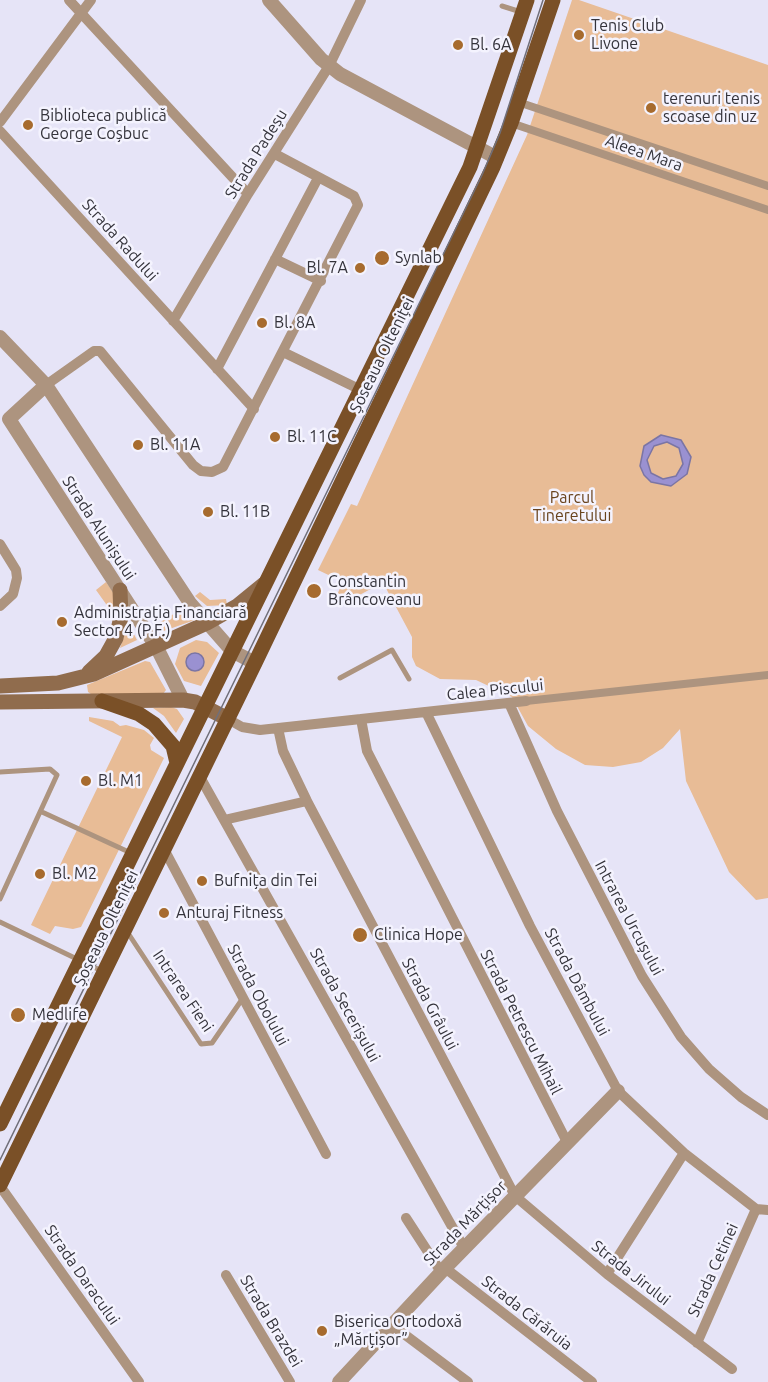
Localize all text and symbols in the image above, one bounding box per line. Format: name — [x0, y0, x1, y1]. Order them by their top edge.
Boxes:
place label: Tenis Club Livone — [591, 16, 664, 54]
marker: Tenis Club Livone — [572, 28, 586, 42]
place label: Bl. 6A — [470, 35, 511, 55]
marker: Bl. 6A — [451, 38, 465, 52]
place label: terenuri tenis scoase din uz — [663, 89, 760, 127]
marker: terenuri tenis scoase din uz — [644, 101, 658, 115]
place label: Biblioteca publică George Coșbuc — [40, 106, 167, 144]
street label: Strada Padeșu — [221, 106, 291, 202]
marker: Biblioteca publică George Coșbuc — [21, 118, 35, 132]
street label: Aleea Mara — [603, 131, 685, 175]
street label: Strada Radului — [78, 195, 162, 285]
place label: Synlab — [395, 248, 442, 268]
marker: Synlab — [373, 249, 391, 267]
place label: Bl. 7A — [307, 258, 348, 278]
marker: Bl. 7A — [353, 261, 367, 275]
street label: Șoseaua Olteniței — [346, 294, 418, 416]
place label: Bl. 8A — [274, 313, 315, 333]
marker: Bl. 8A — [255, 316, 269, 330]
place label: Bl. 11C — [287, 427, 337, 447]
marker: Bl. 11C — [268, 430, 282, 444]
place label: Bl. 11A — [150, 435, 200, 455]
marker: Bl. 11A — [131, 438, 145, 452]
street label: Strada Alunișului — [58, 472, 140, 584]
park label: Parcul Tineretului — [533, 488, 611, 526]
place label: Bl. 11B — [220, 502, 270, 522]
marker: Bl. 11B — [201, 505, 215, 519]
place label: Constantin Brâncoveanu — [328, 572, 421, 610]
marker: Constantin Brâncoveanu — [305, 582, 323, 600]
place label: Administrația Financiară Sector 4 (P.F.) — [74, 603, 247, 641]
marker: Administrația Financiară Sector 4 (P.F.) — [55, 615, 69, 629]
street label: Calea Piscului — [446, 675, 544, 705]
place label: Bl. M1 — [98, 771, 143, 791]
marker: Bl. M1 — [79, 774, 93, 788]
street label: Intrarea Urcușului — [591, 857, 667, 979]
place label: Bl. M2 — [52, 864, 97, 884]
marker: Bl. M2 — [33, 867, 47, 881]
street label: Șoseaua Olteniței — [70, 867, 142, 989]
place label: Bufnița din Tei — [214, 871, 317, 891]
marker: Bufnița din Tei — [195, 874, 209, 888]
place label: Anturaj Fitness — [176, 903, 283, 923]
marker: Anturaj Fitness — [157, 906, 171, 920]
place label: Clinica Hope — [374, 925, 463, 945]
street label: Strada Dâmbului — [541, 925, 613, 1039]
marker: Clinica Hope — [351, 926, 369, 944]
street label: Strada Obolului — [223, 941, 293, 1049]
street label: Strada Secerișului — [306, 945, 384, 1065]
street label: Intrarea Fieni — [149, 946, 217, 1036]
street label: Strada Petrescu Mihail — [476, 946, 566, 1098]
street label: Strada Grâului — [398, 955, 462, 1053]
place label: Medlife — [32, 1005, 87, 1025]
marker: Medlife — [9, 1006, 27, 1024]
street label: Strada Mărțișor — [420, 1176, 510, 1270]
street label: Strada Cetinei — [684, 1220, 742, 1320]
street label: Strada Daracului — [40, 1221, 124, 1329]
street label: Strada Jirului — [588, 1236, 674, 1310]
street label: Strada Brazdei — [236, 1272, 306, 1370]
street label: Strada Cărăruia — [478, 1272, 576, 1354]
place label: Biserica Ortodoxă „Mărțișor” — [334, 1312, 462, 1350]
marker: Biserica Ortodoxă „Mărțișor” — [315, 1324, 329, 1338]

